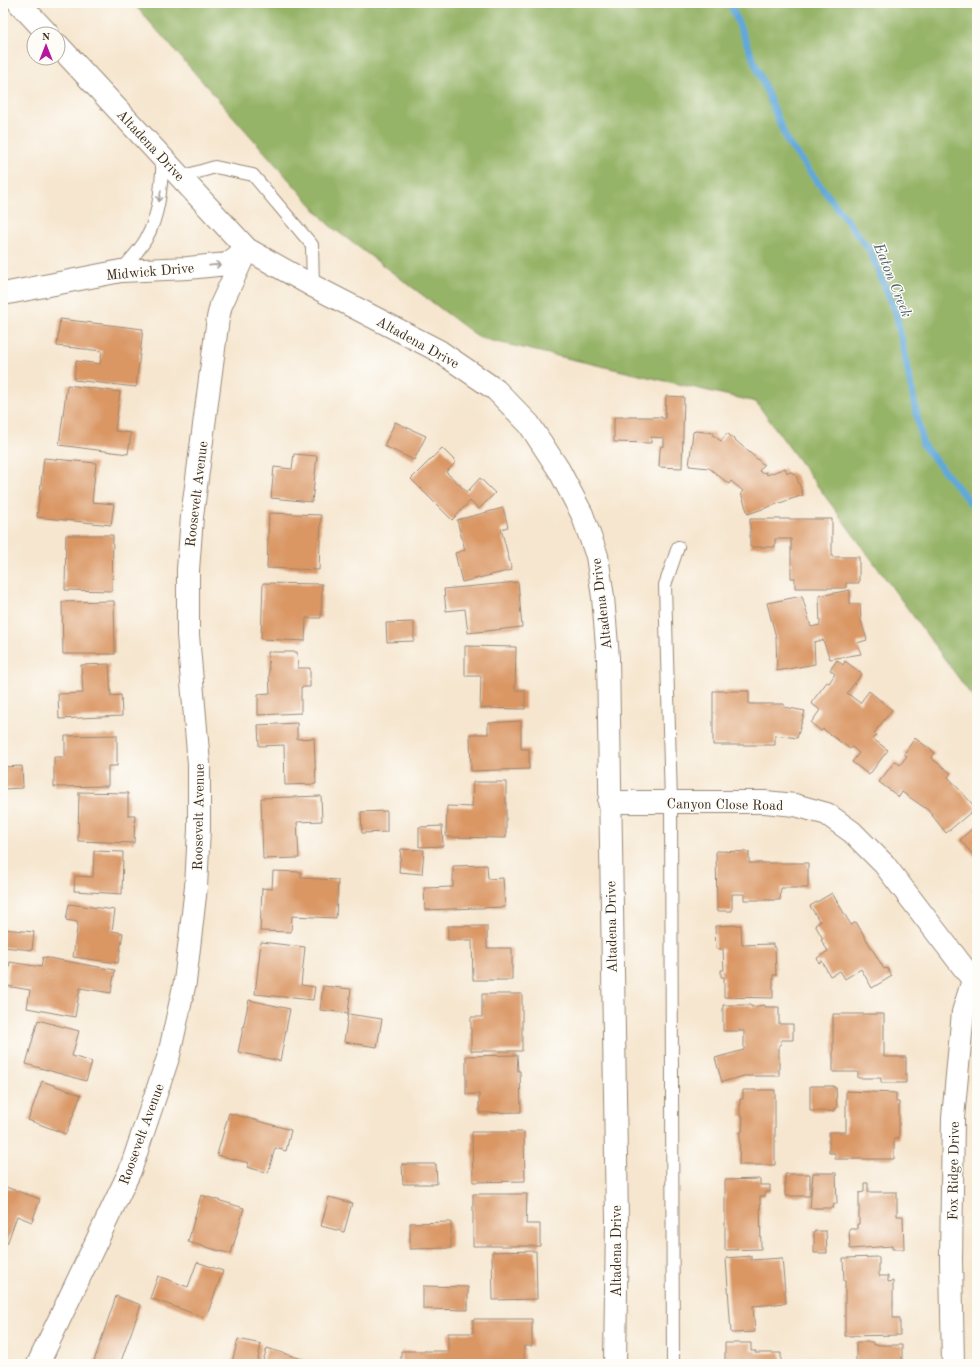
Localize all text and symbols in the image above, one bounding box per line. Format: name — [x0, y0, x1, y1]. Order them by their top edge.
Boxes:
north arrow — [26, 26, 66, 66]
text: N — [42, 32, 51, 43]
street label: Altadena Drive — [114, 107, 187, 184]
one-way arrow — [155, 189, 163, 202]
water label: Eaton Creek — [869, 240, 913, 320]
street label: Midwick Drive — [105, 261, 195, 283]
one-way arrow — [208, 261, 221, 269]
street label: Altadena Drive — [374, 314, 461, 371]
street label: Roosevelt Avenue — [184, 440, 210, 548]
street label: Altadena Drive — [589, 557, 615, 650]
street label: Roosevelt Avenue — [191, 764, 207, 870]
street label: Canyon Close Road — [666, 797, 783, 813]
street label: Altadena Drive — [604, 881, 620, 973]
street label: Roosevelt Avenue — [117, 1082, 167, 1187]
street label: Fox Ridge Drive — [946, 1121, 962, 1221]
street label: Altadena Drive — [610, 1205, 624, 1297]

